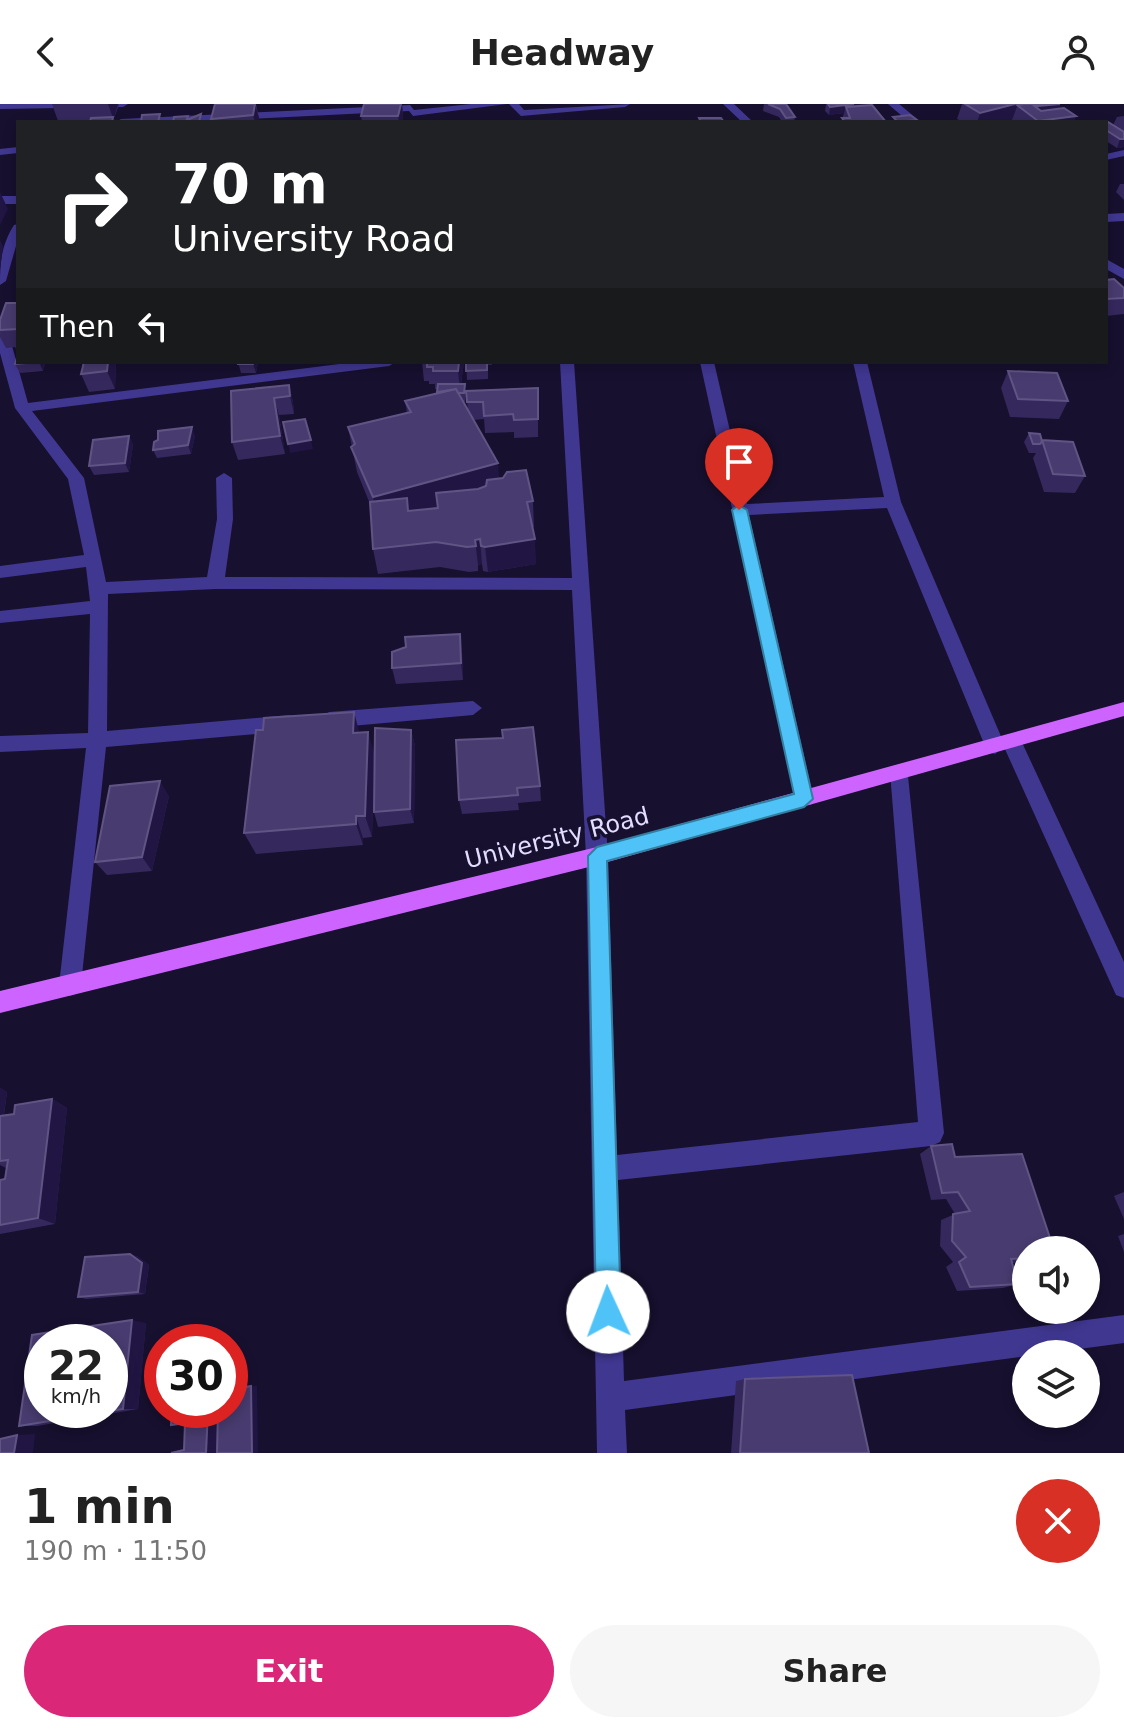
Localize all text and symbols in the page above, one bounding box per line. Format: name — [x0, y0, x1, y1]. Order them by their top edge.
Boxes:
icon: back — [24, 30, 68, 74]
icon: person — [1056, 30, 1100, 74]
text: Headway — [470, 32, 654, 73]
text: 70 m — [172, 151, 328, 216]
icon: right — [40, 152, 144, 256]
text: University Road — [172, 218, 455, 259]
icon: left — [131, 304, 175, 348]
text: Then — [40, 309, 115, 344]
pin — [705, 428, 773, 510]
icon: arrive — [717, 440, 761, 484]
street label: University Road — [462, 802, 652, 874]
map controls — [1012, 1236, 1100, 1428]
button: sound — [1012, 1236, 1100, 1324]
position arrow — [566, 1270, 650, 1354]
speed limit sign: 30 — [144, 1324, 248, 1428]
button: layers — [1012, 1340, 1100, 1428]
text: 22 — [48, 1343, 104, 1389]
text: km/h — [51, 1384, 101, 1408]
text: 1 min — [24, 1478, 175, 1534]
button: close — [1016, 1479, 1100, 1563]
text: 190 m · 11:50 — [24, 1536, 207, 1566]
button: Exit — [24, 1625, 554, 1717]
button: Share — [570, 1625, 1100, 1717]

